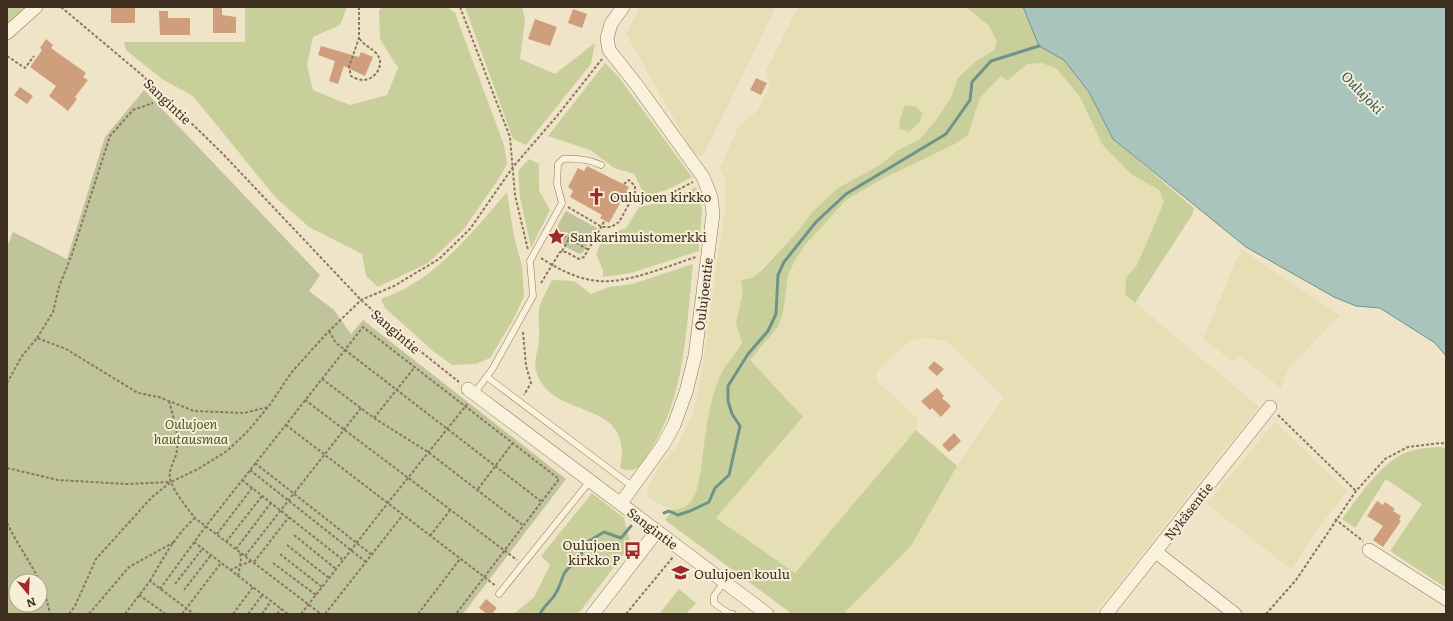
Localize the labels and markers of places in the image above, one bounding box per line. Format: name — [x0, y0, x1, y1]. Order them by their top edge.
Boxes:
church icon: Oulujoen kirkko — [587, 186, 607, 206]
place label: Oulujoen kirkko — [610, 187, 712, 206]
place icon: Sankarimuistomerkki — [547, 226, 567, 246]
place label: Sankarimuistomerkki — [570, 227, 708, 246]
place label: Oulujoen kirkko P — [563, 535, 620, 569]
bus stop icon: Oulujoen kirkko P — [623, 541, 643, 561]
school or university icon: Oulujoen koulu — [671, 563, 691, 583]
place label: Oulujoen koulu — [694, 564, 790, 583]

